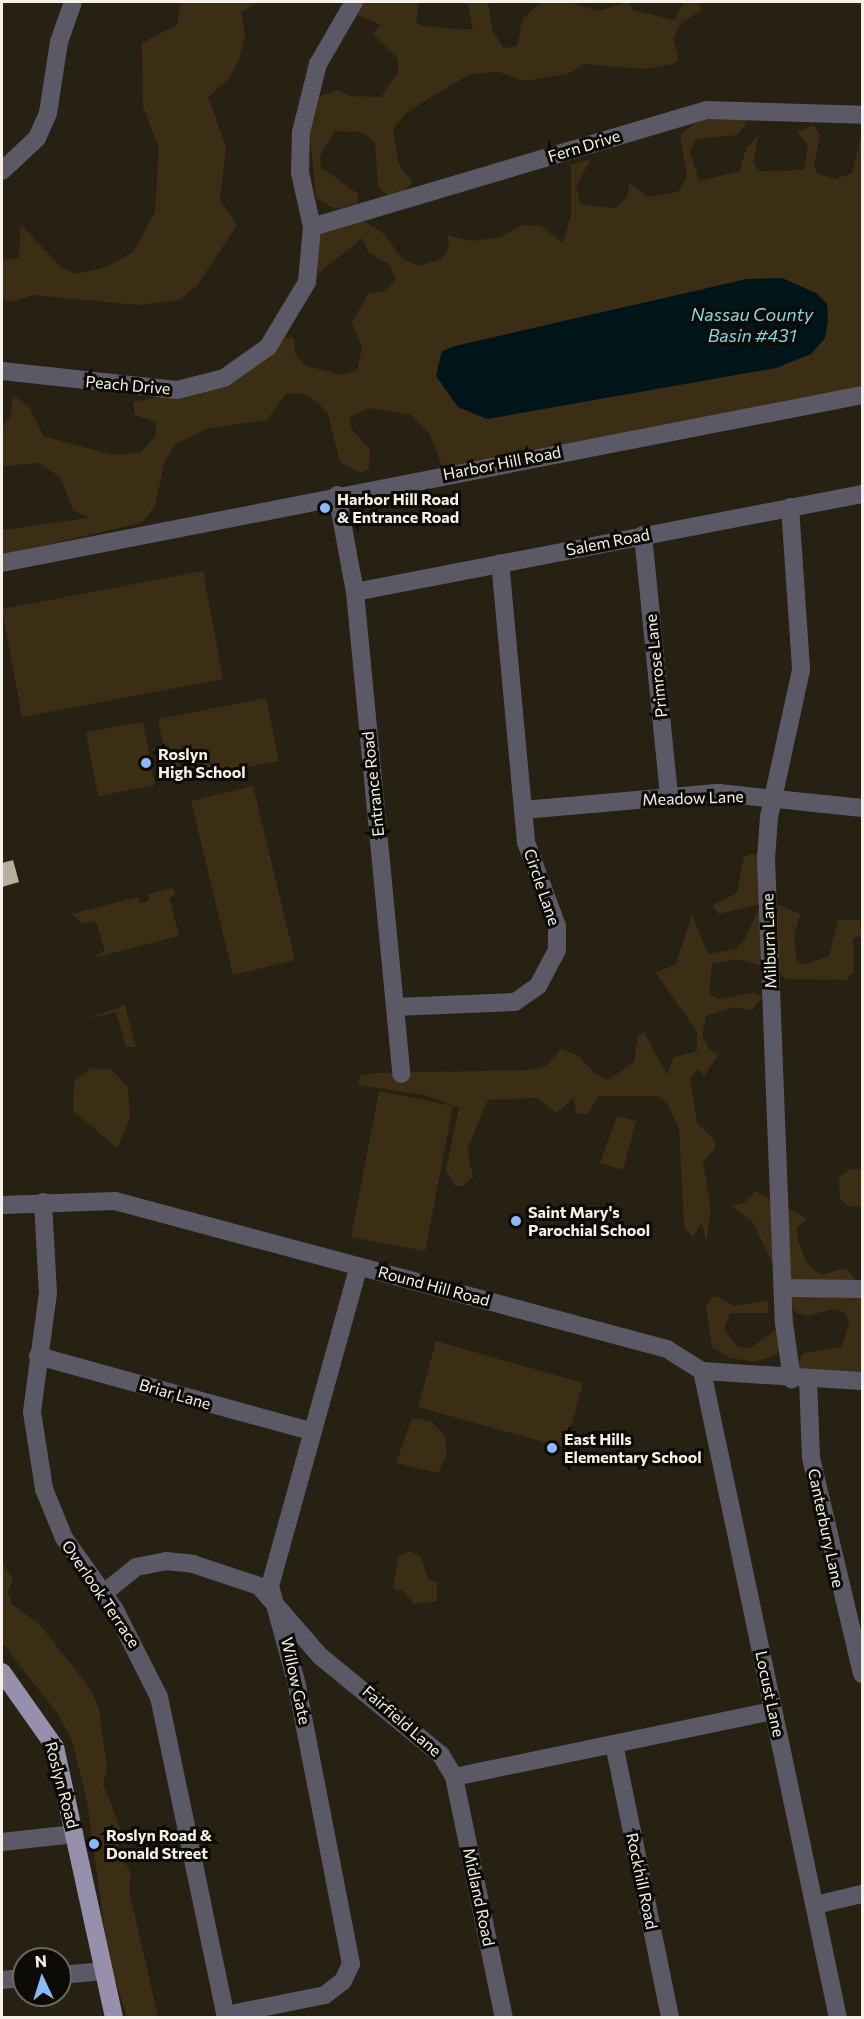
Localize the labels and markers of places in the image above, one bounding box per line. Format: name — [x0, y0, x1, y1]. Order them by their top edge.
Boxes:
place label: Harbor Hill Road & Entrance Road — [337, 489, 459, 527]
marker: Harbor Hill Road & Entrance Road — [318, 501, 332, 515]
place label: Roslyn High School — [158, 744, 246, 782]
marker: Roslyn High School — [139, 756, 153, 770]
place label: Saint Mary's Parochial School — [528, 1202, 650, 1240]
marker: Saint Mary's Parochial School — [509, 1214, 523, 1228]
place label: East Hills Elementary School — [564, 1429, 702, 1467]
marker: East Hills Elementary School — [545, 1441, 559, 1455]
place label: Roslyn Road & Donald Street — [106, 1825, 212, 1863]
marker: Roslyn Road & Donald Street — [87, 1837, 101, 1851]

